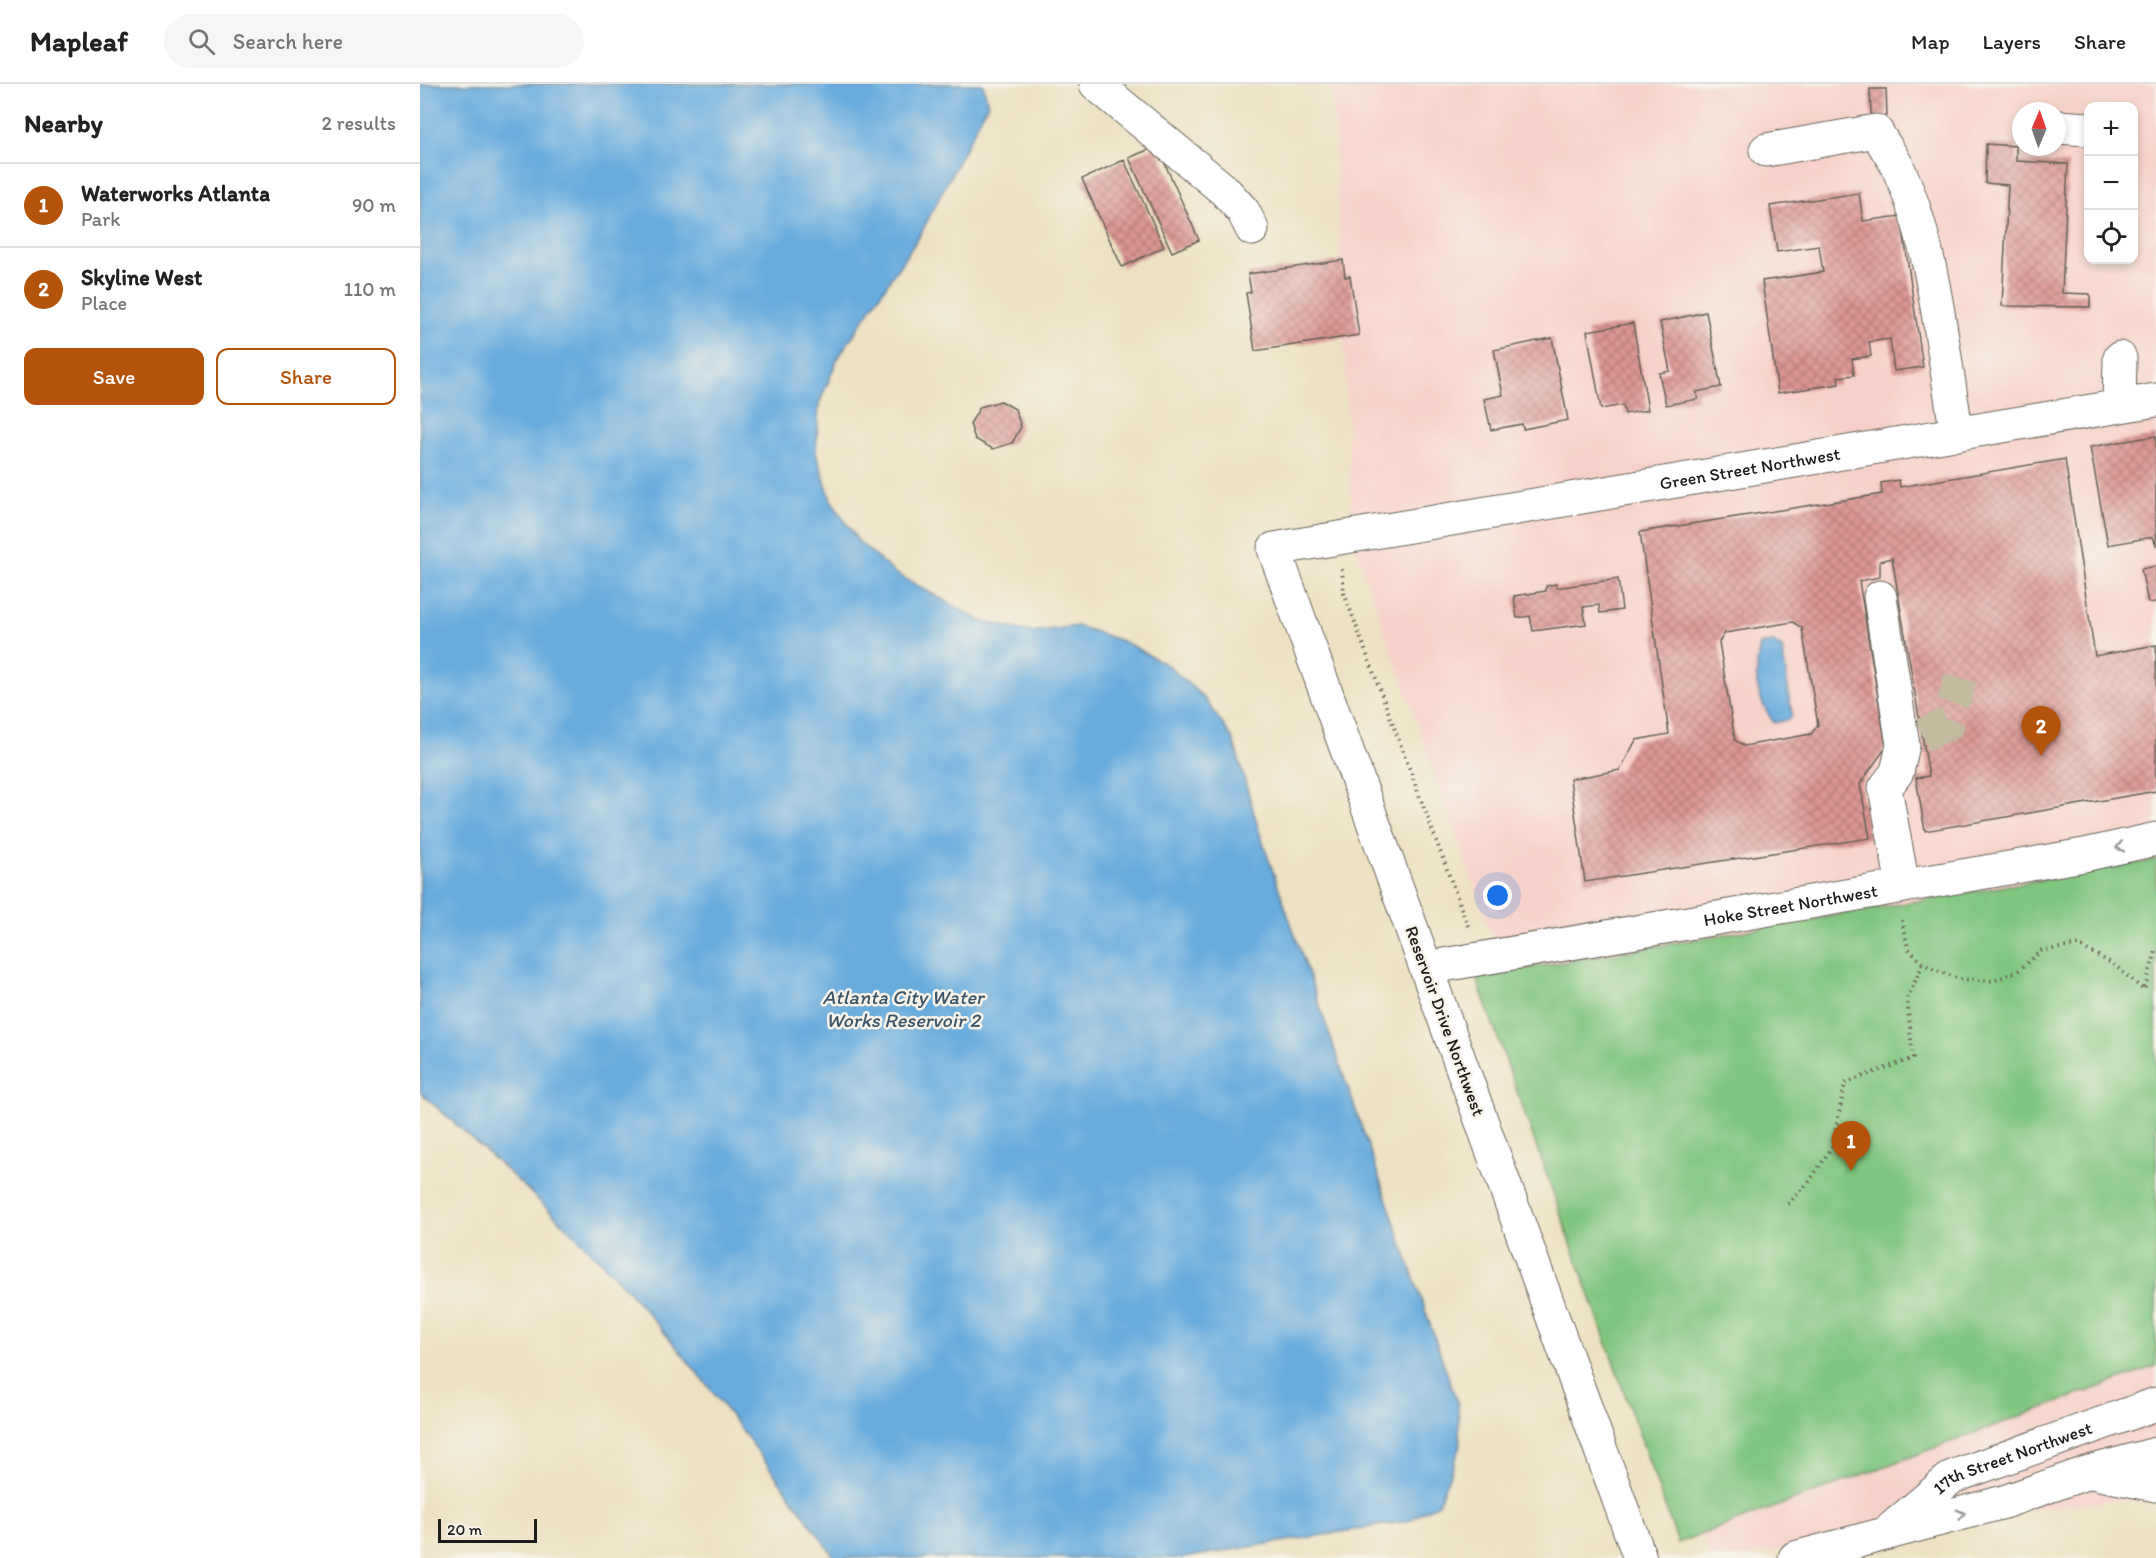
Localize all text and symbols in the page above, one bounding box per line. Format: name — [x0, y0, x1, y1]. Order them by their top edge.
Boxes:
search box — [164, 14, 584, 68]
text: Mapleaf — [30, 24, 128, 58]
icon: search — [185, 25, 218, 58]
text: Search here — [233, 28, 343, 55]
text: Map — [1911, 29, 1950, 54]
text: Layers — [1983, 29, 2041, 54]
text: Share — [2074, 29, 2126, 54]
north arrow — [2012, 102, 2066, 156]
map controls — [2084, 102, 2138, 264]
button: + — [2084, 102, 2138, 156]
text: Nearby — [24, 107, 103, 139]
text: 2 results — [322, 111, 396, 135]
button: − — [2084, 156, 2138, 210]
text: Waterworks Atlanta — [81, 180, 270, 207]
text: 1 — [39, 193, 48, 217]
text: 90 m — [352, 193, 396, 217]
text: Park — [81, 207, 120, 231]
button: locate — [2084, 210, 2138, 264]
text: Skyline West — [81, 264, 202, 291]
text: 2 — [38, 277, 49, 301]
text: 110 m — [344, 277, 396, 301]
text: Place — [81, 291, 127, 315]
button: Save — [24, 348, 204, 405]
button: Share — [216, 348, 396, 405]
street label: Green Street Northwest — [1658, 442, 1842, 495]
pin: 2 — [2022, 706, 2060, 756]
one-way arrow — [2115, 840, 2125, 853]
street label: Hoke Street Northwest — [1702, 880, 1880, 931]
your location — [1483, 881, 1512, 910]
street label: Reservoir Drive Northwest — [1400, 923, 1490, 1119]
water label: Atlanta City Water Works Reservoir 2 — [823, 985, 986, 1032]
pin: 1 — [1832, 1122, 1870, 1171]
street label: 17th Street Northwest — [1929, 1417, 2095, 1499]
one-way arrow — [1955, 1509, 1965, 1521]
scale bar — [438, 1516, 537, 1544]
text: 20 m — [447, 1520, 482, 1539]

